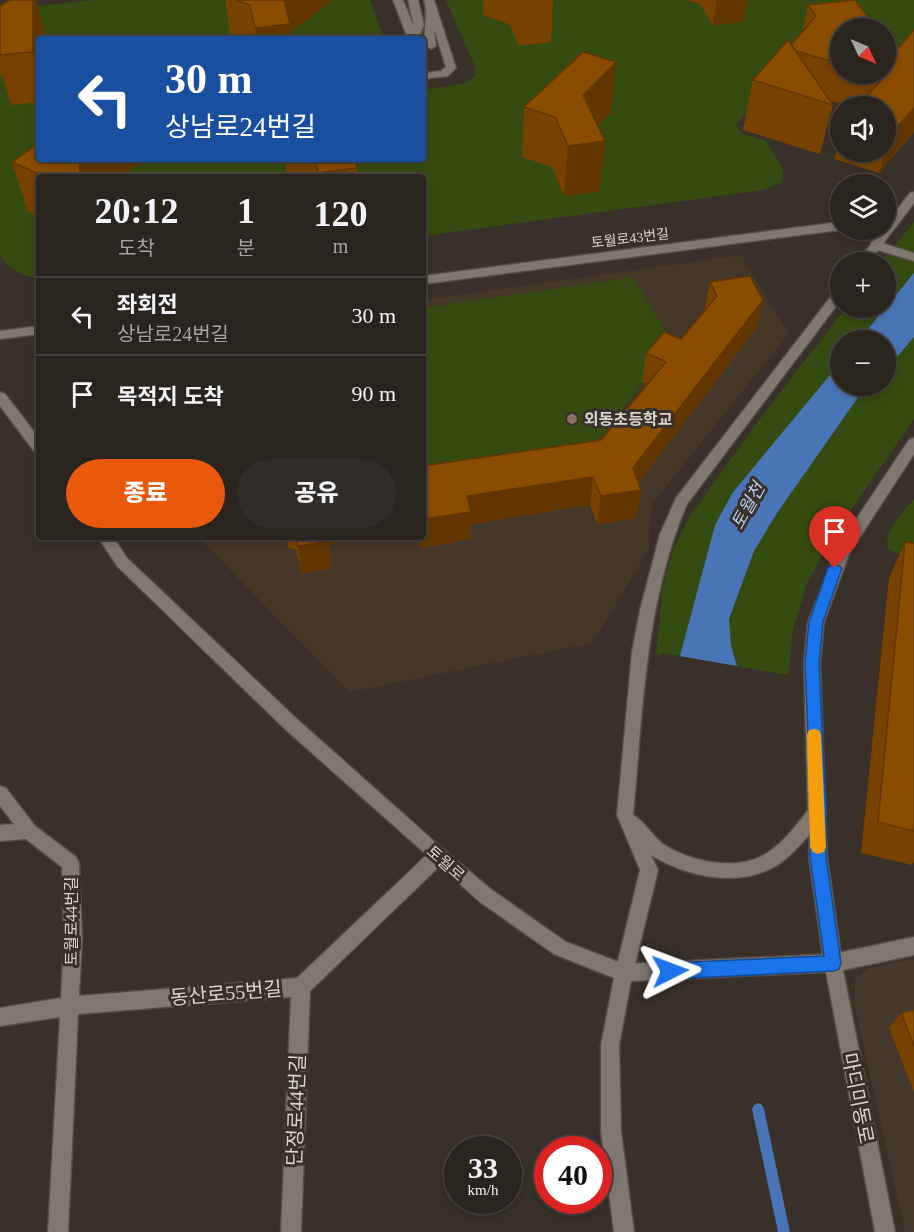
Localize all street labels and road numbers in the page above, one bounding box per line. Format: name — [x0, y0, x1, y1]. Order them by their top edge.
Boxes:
street label: 토월로43번길 — [590, 226, 670, 251]
street label: 토월로 — [423, 842, 468, 884]
street label: 토월로44번길 — [63, 876, 80, 966]
street label: 동산로55번길 — [169, 977, 283, 1009]
street label: 마디미동로 — [838, 1051, 878, 1145]
street label: 단정로44번길 — [283, 1054, 309, 1166]

